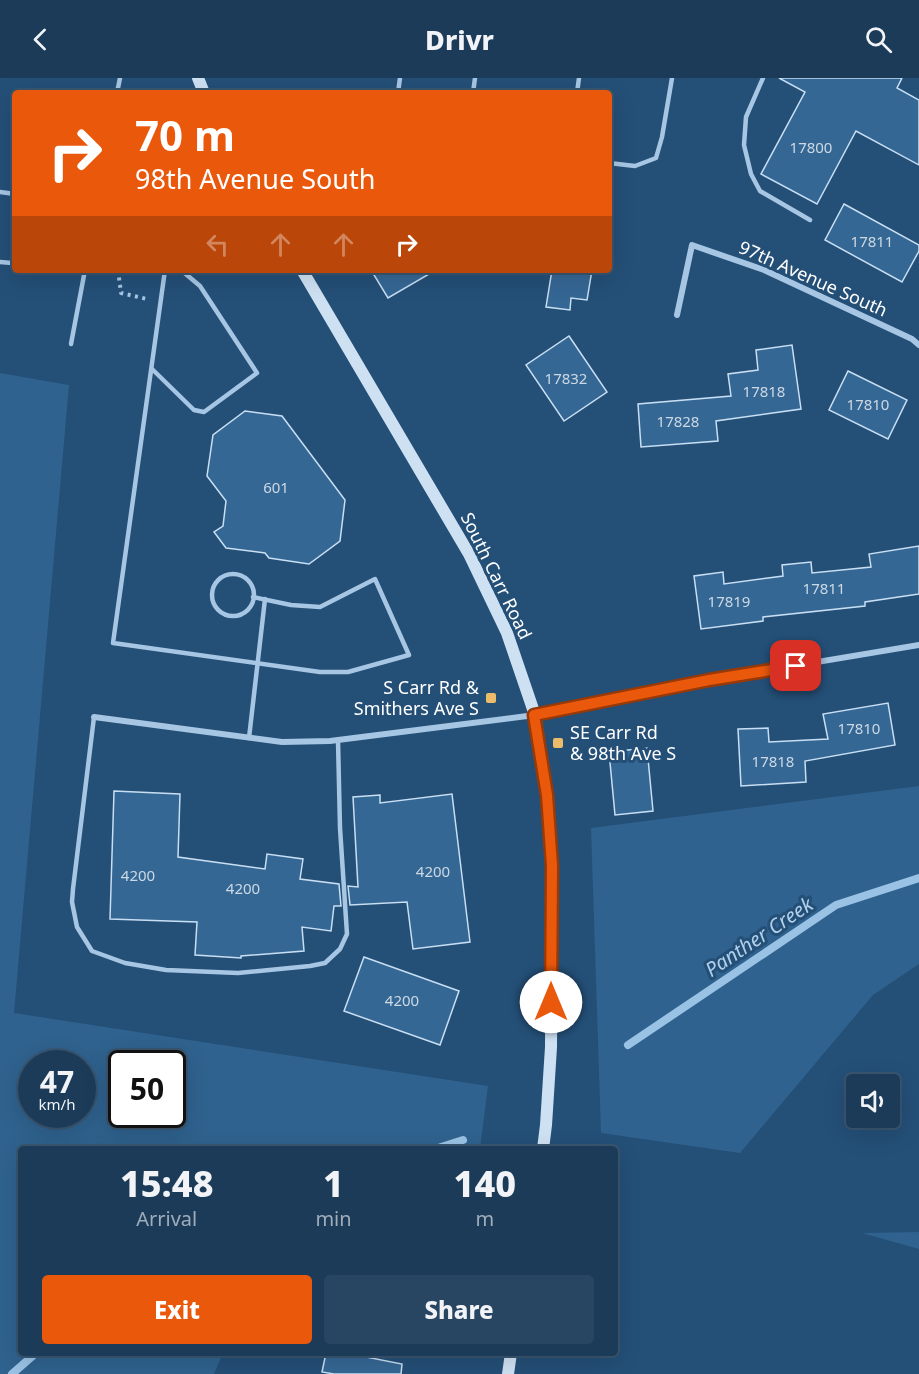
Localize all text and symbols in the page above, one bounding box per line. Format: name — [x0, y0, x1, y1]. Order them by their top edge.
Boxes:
text: Drivr — [425, 21, 494, 58]
icon: back — [24, 23, 57, 56]
icon: search — [862, 23, 895, 56]
text: 70 m — [135, 106, 235, 163]
icon: right — [36, 114, 114, 192]
house number: 17800 — [790, 137, 832, 157]
text: 98th Avenue South — [135, 160, 375, 197]
icon: left — [201, 228, 234, 261]
icon: ahead — [264, 228, 297, 261]
icon: ahead — [327, 228, 360, 261]
icon: right — [390, 228, 423, 261]
house number: 17811 — [851, 231, 893, 251]
street label: 97th Avenue South — [735, 235, 892, 322]
house number: 17832 — [545, 368, 587, 388]
house number: 17818 — [743, 381, 785, 401]
house number: 17810 — [847, 394, 889, 414]
house number: 17828 — [657, 411, 699, 431]
house number: 601 — [263, 477, 289, 497]
street label: South Carr Road — [456, 508, 538, 643]
house number: 17811 — [803, 578, 845, 598]
house number: 17819 — [708, 591, 750, 611]
pin — [770, 640, 821, 691]
icon: arrive — [779, 649, 812, 682]
place label: S Carr Rd & Smithers Ave S — [354, 675, 480, 720]
marker: S Carr Rd & Smithers Ave S — [484, 691, 498, 705]
house number: 17810 — [838, 718, 880, 738]
place label: SE Carr Rd & 98th Ave S — [570, 720, 676, 765]
marker: SE Carr Rd & 98th Ave S — [551, 736, 565, 750]
house number: 17818 — [752, 751, 794, 771]
house number: 4200 — [416, 861, 450, 881]
house number: 4200 — [121, 865, 155, 885]
house number: 4200 — [226, 878, 260, 898]
water label: Panther Creek — [699, 890, 819, 983]
position arrow — [519, 970, 583, 1034]
house number: 4200 — [385, 990, 419, 1010]
speed limit sign: 50 — [108, 1050, 186, 1128]
text: 47 — [40, 1061, 74, 1102]
map controls — [846, 1074, 900, 1128]
button: sound — [846, 1074, 900, 1128]
text: km/h — [39, 1094, 75, 1114]
text: 15:48 — [120, 1159, 213, 1208]
text: 1 — [323, 1159, 344, 1208]
text: 140 — [454, 1159, 516, 1208]
text: Arrival — [136, 1205, 197, 1232]
text: min — [315, 1205, 352, 1232]
text: m — [475, 1205, 494, 1232]
button: Exit — [42, 1275, 312, 1344]
button: Share — [324, 1275, 594, 1344]

